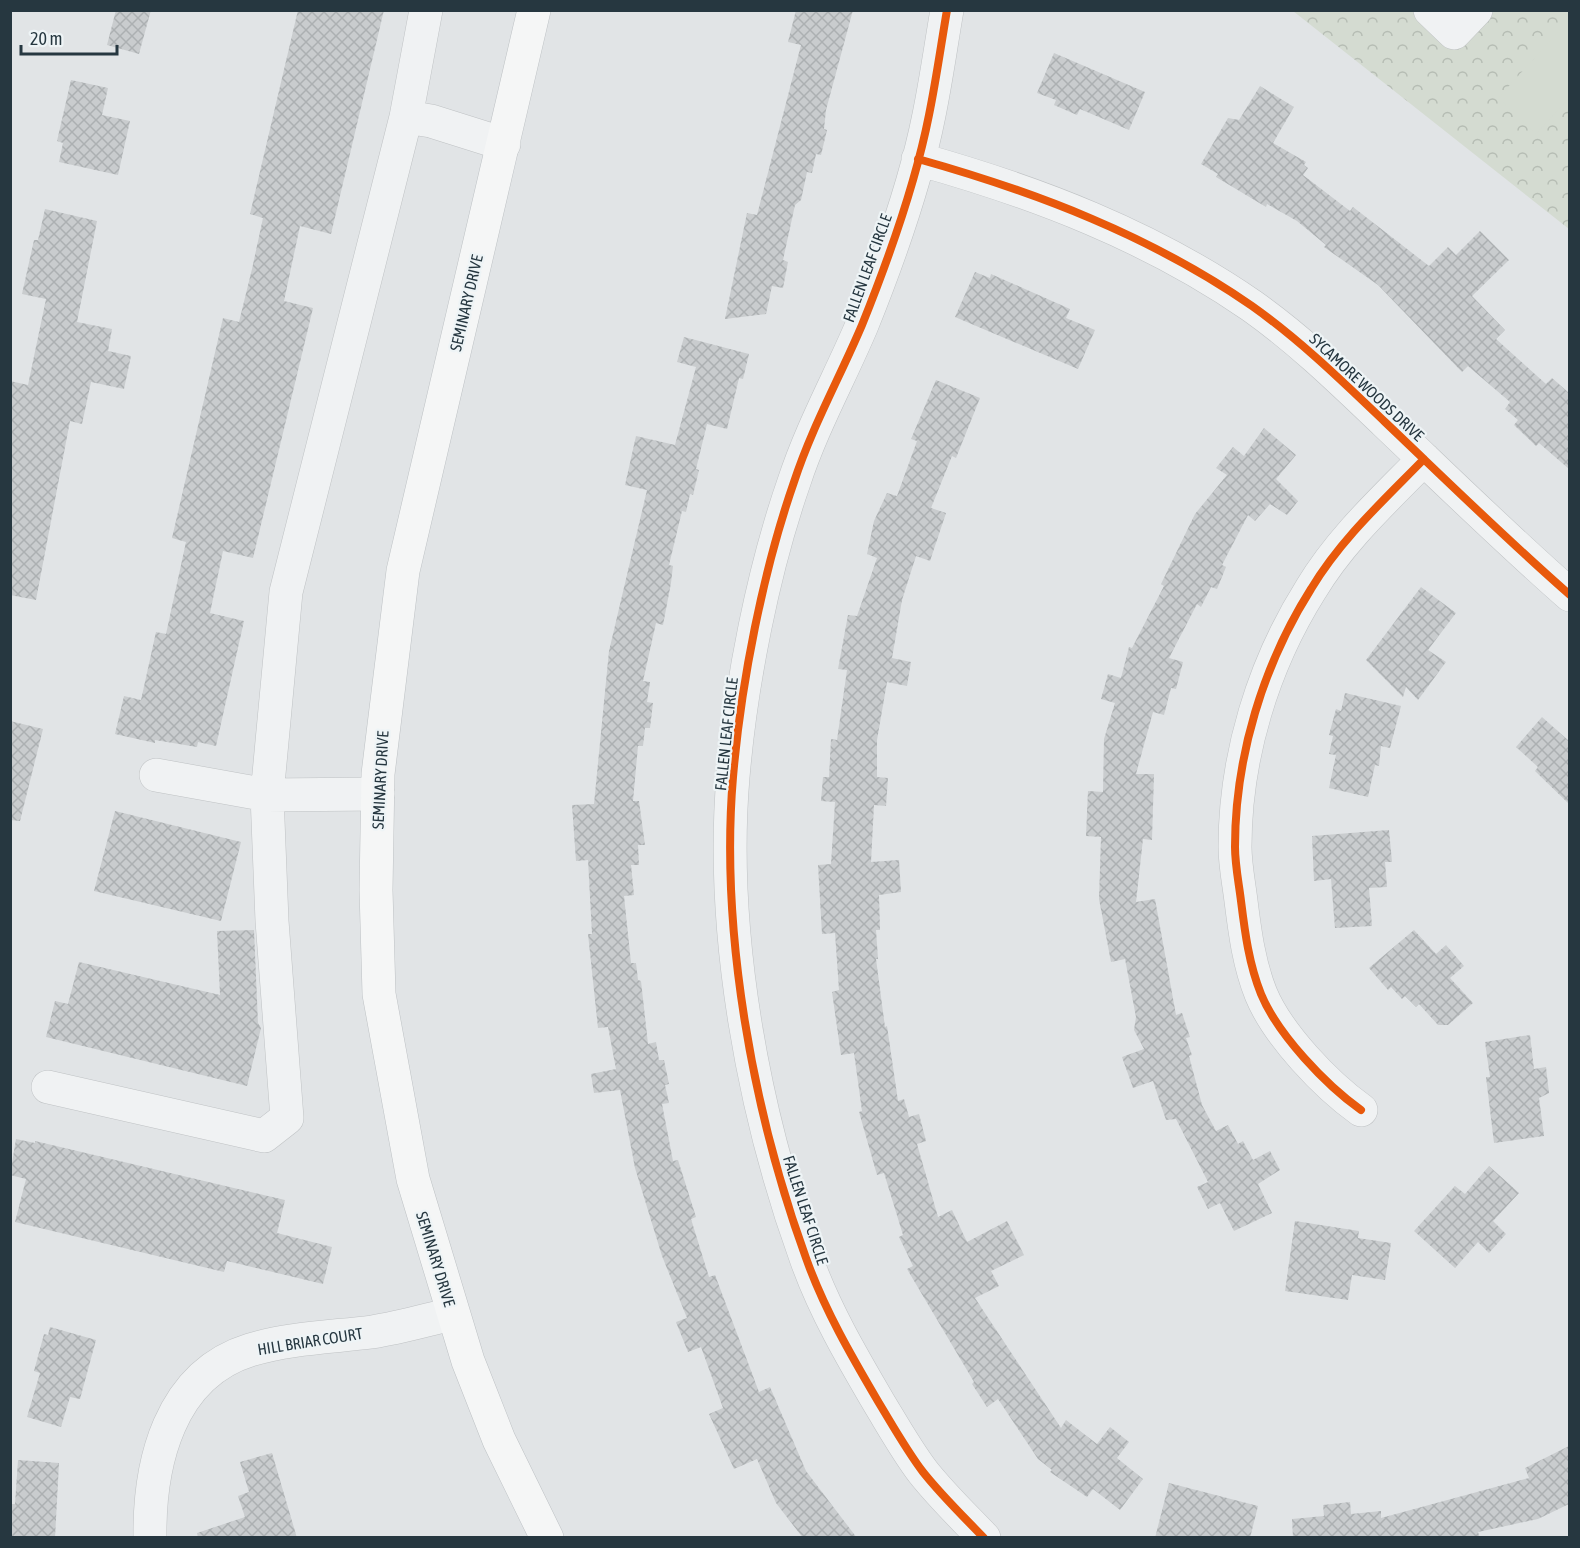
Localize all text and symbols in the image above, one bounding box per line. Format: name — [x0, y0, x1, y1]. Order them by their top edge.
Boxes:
scale bar — [21, 18, 117, 56]
text: 20 m — [30, 28, 62, 49]
street label: FALLEN LEAF CIRCLE — [839, 211, 895, 324]
street label: SEMINARY DRIVE — [446, 253, 486, 353]
street label: SYCAMORE WOODS DRIVE — [1306, 330, 1428, 445]
street label: FALLEN LEAF CIRCLE — [711, 676, 741, 791]
street label: SEMINARY DRIVE — [368, 730, 392, 830]
street label: FALLEN LEAF CIRCLE — [780, 1153, 832, 1267]
street label: SEMINARY DRIVE — [413, 1209, 459, 1309]
street label: HILL BRIAR COURT — [256, 1324, 364, 1358]

